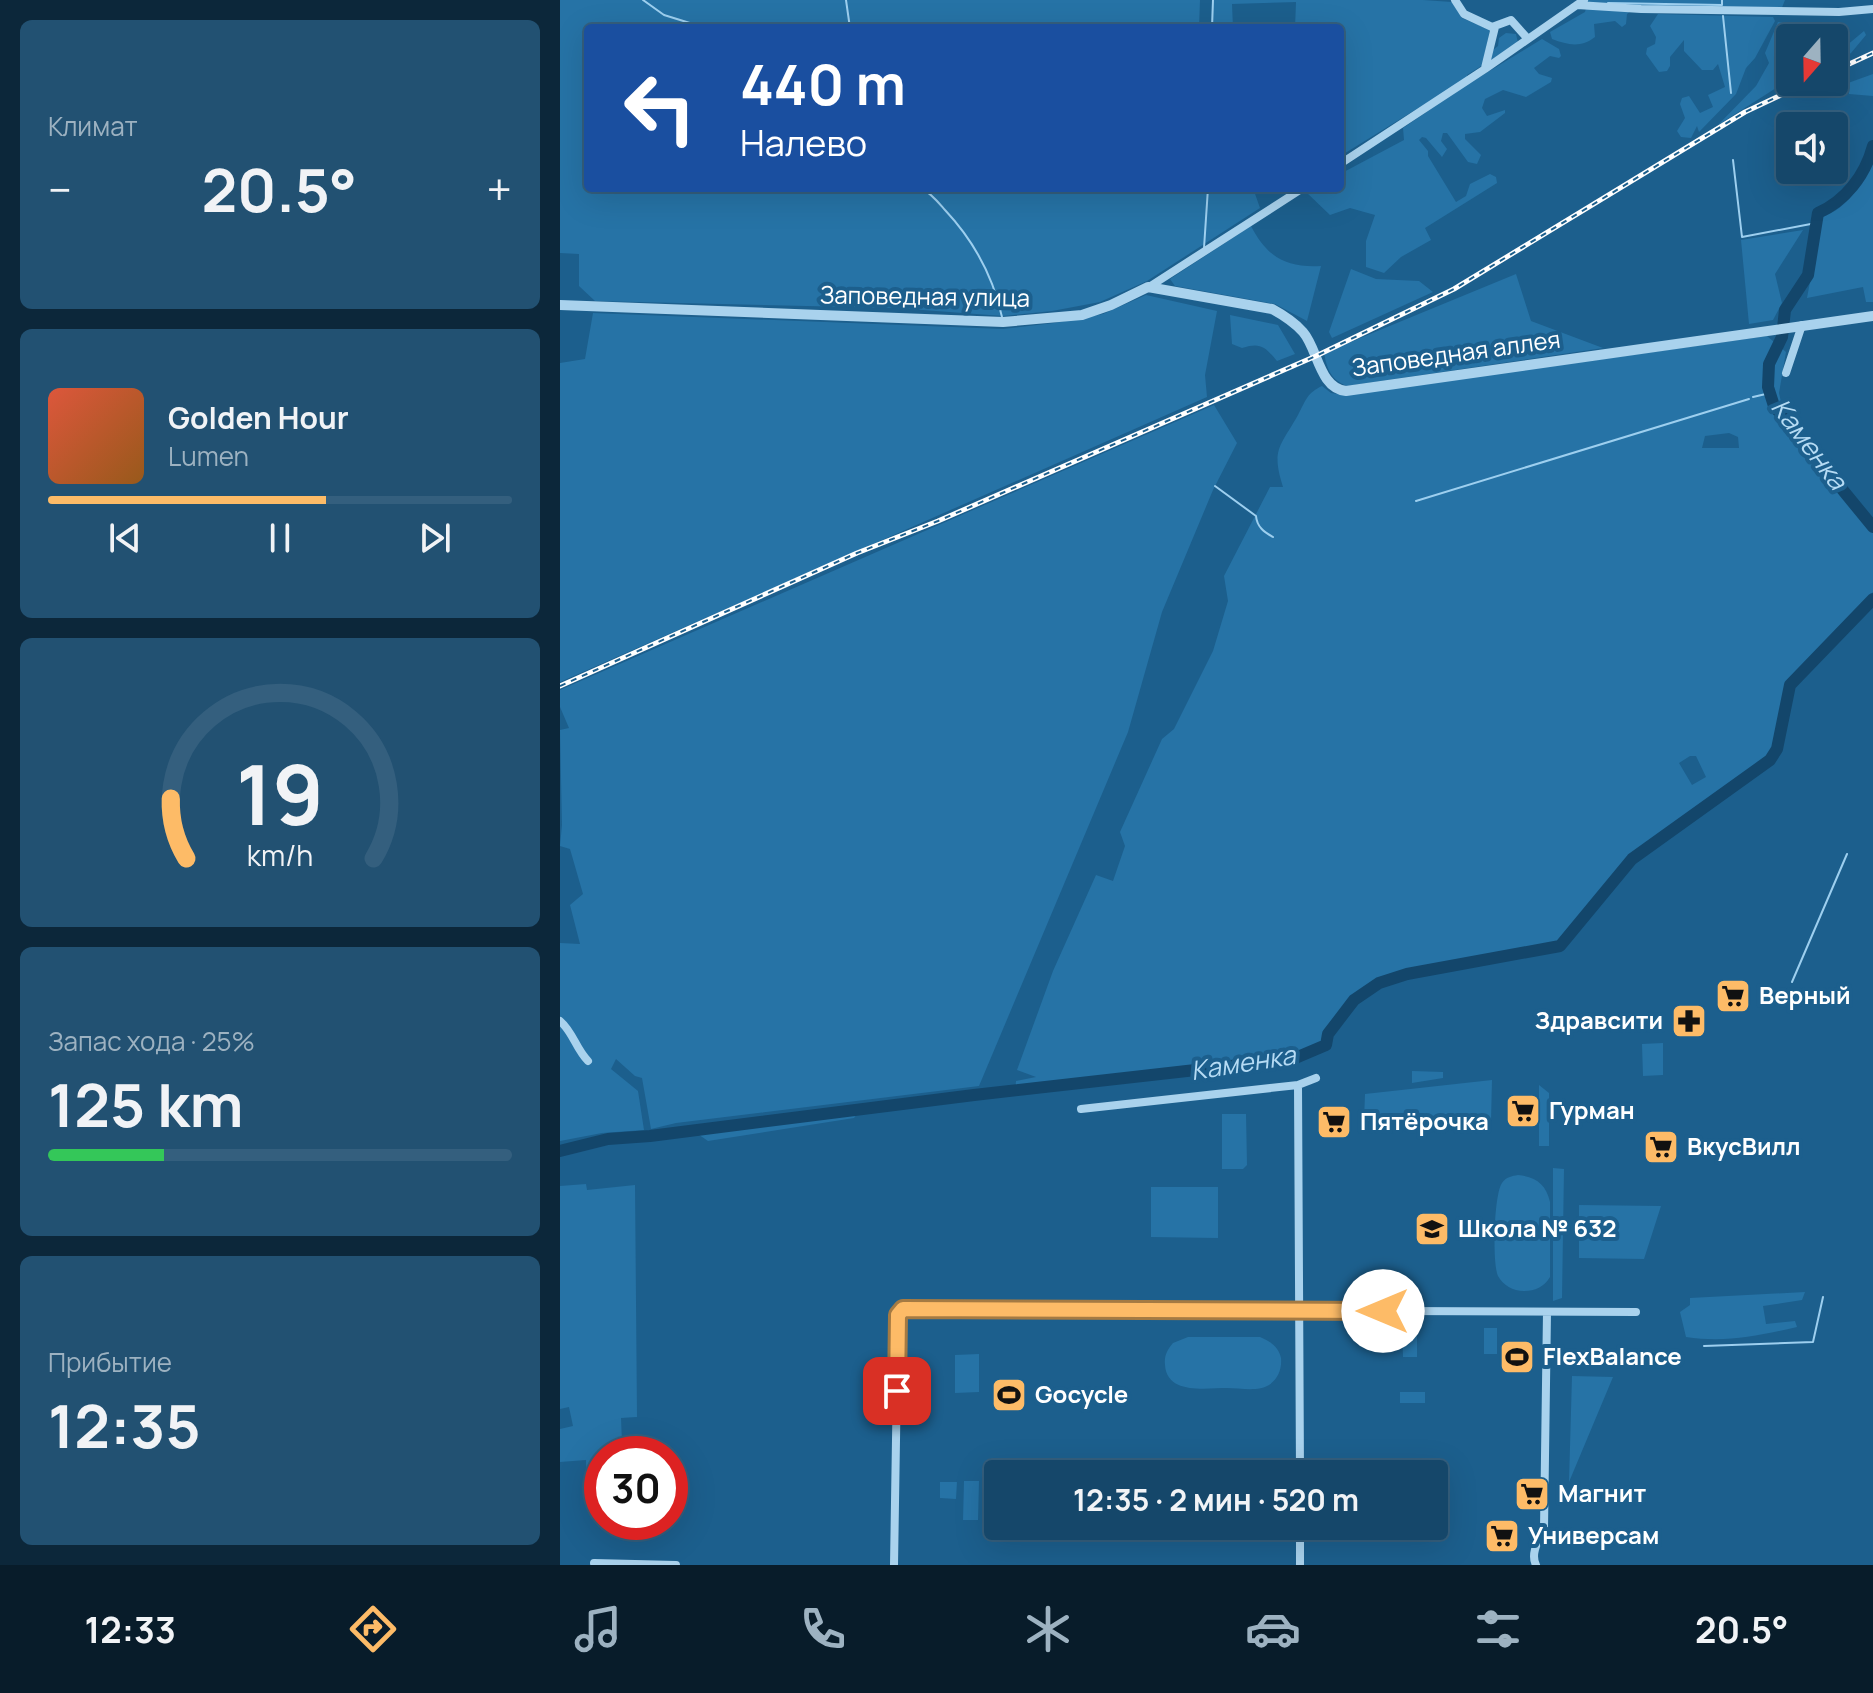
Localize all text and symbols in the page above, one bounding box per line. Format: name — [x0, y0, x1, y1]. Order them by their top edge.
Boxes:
north arrow — [1776, 24, 1848, 96]
map controls — [1776, 24, 1848, 184]
text: 440 m — [740, 45, 906, 122]
icon: left — [608, 56, 712, 160]
text: Климат — [48, 108, 138, 144]
button: sound — [1776, 112, 1848, 184]
text: Налево — [740, 118, 867, 167]
text: 20.5° — [201, 148, 357, 230]
text: − — [48, 159, 72, 219]
text: + — [487, 159, 512, 219]
street label: Заповедная улица — [820, 277, 1030, 314]
street label: Заповедная аллея — [1349, 322, 1562, 383]
water label: Каменка — [1764, 390, 1857, 498]
text: Golden Hour — [168, 397, 349, 438]
text: Lumen — [168, 438, 249, 474]
icon: previous — [103, 516, 147, 560]
icon: pause — [258, 516, 302, 560]
icon: next — [413, 516, 457, 560]
text: 19 — [236, 735, 324, 849]
text: km/h — [247, 836, 313, 875]
supermarket icon: Верный — [1714, 977, 1752, 1015]
place label: Верный — [1759, 978, 1851, 1011]
pharmacy icon: Здравсити — [1670, 1002, 1708, 1040]
place label: Здравсити — [1534, 1003, 1663, 1036]
text: Запас хода · 25% — [48, 1023, 255, 1059]
water label: Каменка — [1188, 1036, 1299, 1088]
text: 125 km — [48, 1063, 243, 1145]
supermarket icon: Гурман — [1504, 1092, 1542, 1130]
place label: Гурман — [1549, 1093, 1635, 1126]
supermarket icon: Пятёрочка — [1315, 1103, 1353, 1141]
place label: Пятёрочка — [1360, 1104, 1489, 1137]
supermarket icon: ВкусВилл — [1642, 1128, 1680, 1166]
place label: ВкусВилл — [1687, 1129, 1801, 1162]
school or university icon: Школа № 632 — [1413, 1210, 1451, 1248]
place label: Школа № 632 — [1458, 1211, 1617, 1244]
position arrow — [1341, 1269, 1425, 1353]
sports icon: FlexBalance — [1498, 1338, 1536, 1376]
place label: FlexBalance — [1543, 1339, 1682, 1372]
text: Прибытие — [48, 1344, 172, 1380]
pin — [863, 1357, 931, 1425]
icon: arrive — [875, 1369, 919, 1413]
sports icon: Gocycle — [990, 1376, 1028, 1414]
place label: Gocycle — [1035, 1377, 1128, 1410]
text: 12:35 — [48, 1384, 201, 1466]
speed limit sign: 30 — [584, 1436, 688, 1540]
supermarket icon: Магнит — [1513, 1475, 1551, 1513]
place label: Магнит — [1558, 1476, 1646, 1509]
text: 12:35 · 2 мин · 520 m — [1073, 1479, 1359, 1520]
supermarket icon: Универсам — [1483, 1517, 1521, 1555]
place label: Универсам — [1528, 1518, 1659, 1551]
icon: directions — [345, 1601, 401, 1657]
icon: music — [570, 1601, 626, 1657]
icon: phone — [795, 1601, 851, 1657]
icon: climate — [1020, 1601, 1076, 1657]
icon: car — [1245, 1601, 1301, 1657]
icon: filters — [1470, 1601, 1526, 1657]
text: 12:33 — [85, 1605, 176, 1654]
text: 20.5° — [1695, 1605, 1788, 1654]

